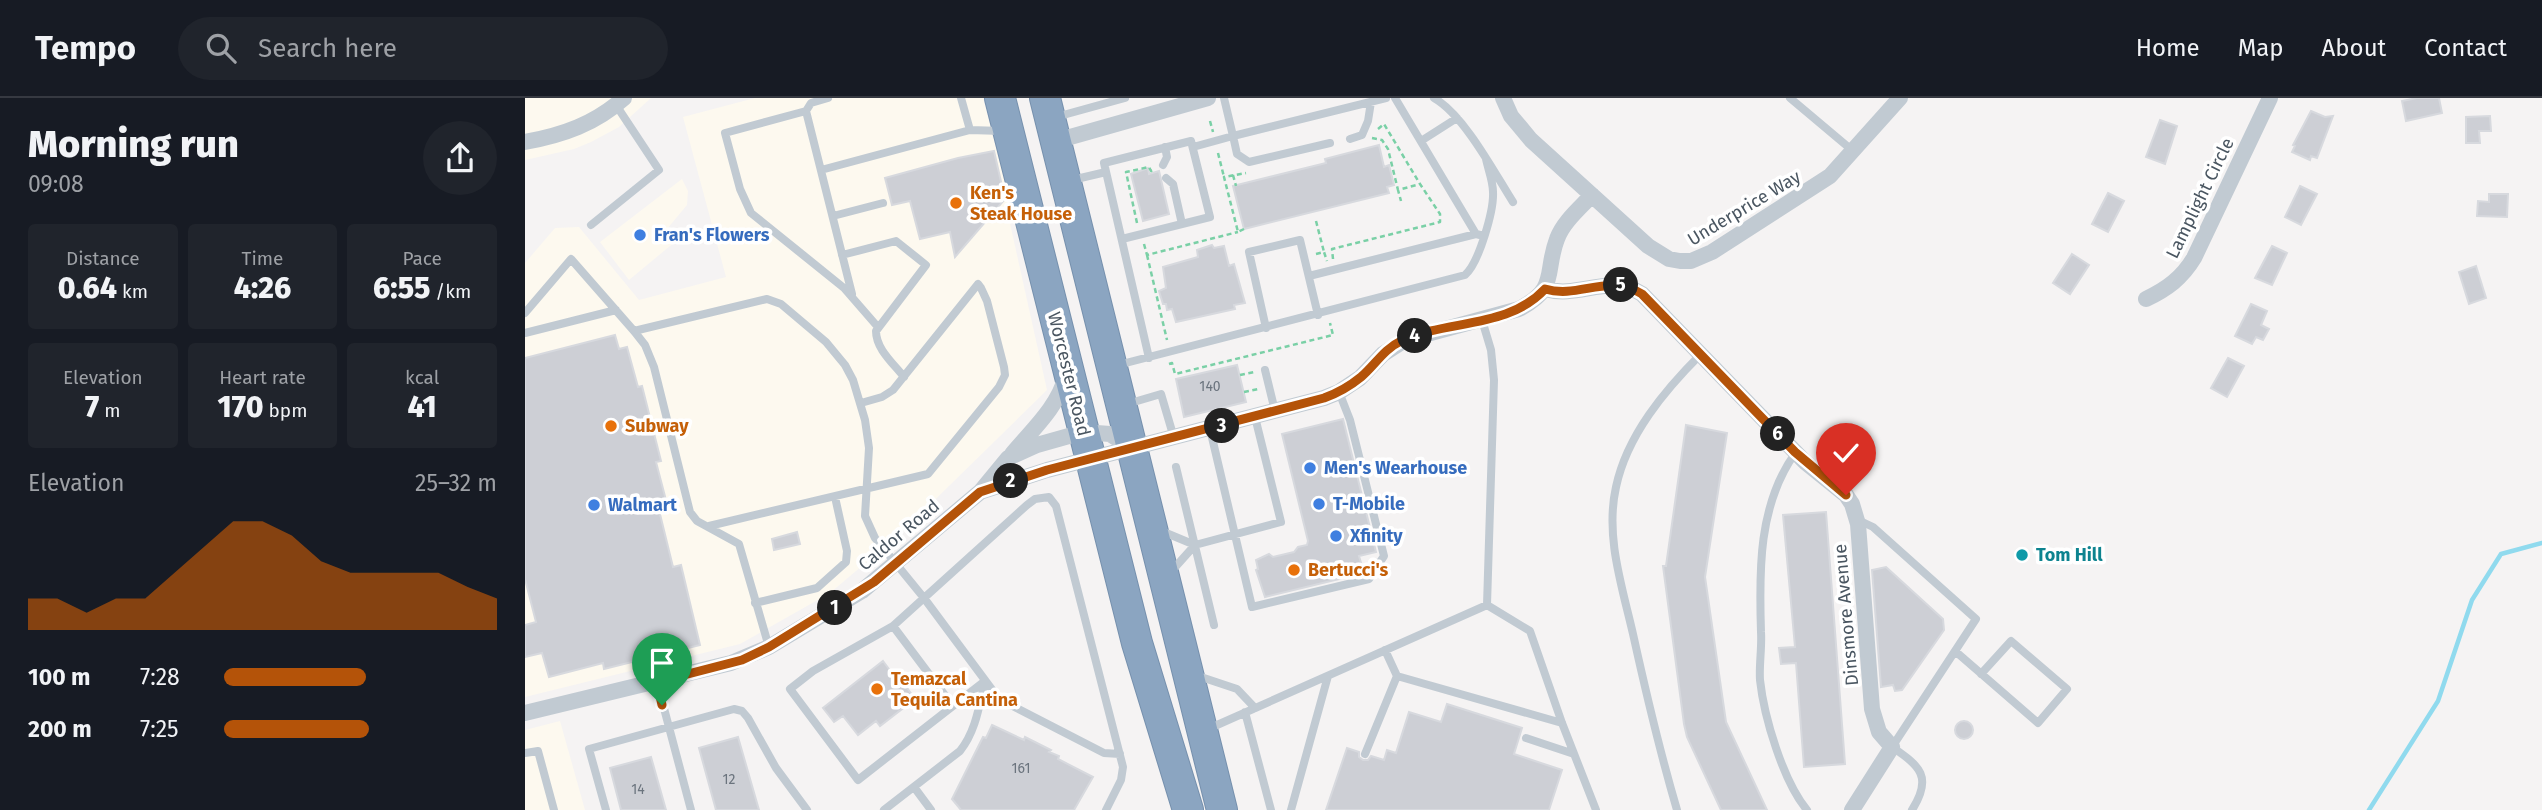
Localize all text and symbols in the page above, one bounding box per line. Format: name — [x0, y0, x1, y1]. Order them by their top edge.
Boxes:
search box — [178, 17, 668, 80]
text: Tempo — [35, 28, 136, 68]
icon: search — [202, 29, 240, 67]
text: Search here — [258, 33, 397, 64]
text: Home — [2136, 34, 2200, 62]
text: Map — [2238, 34, 2284, 62]
text: About — [2322, 34, 2386, 62]
text: Contact — [2424, 34, 2507, 62]
text: Morning run — [28, 121, 239, 167]
button: share — [423, 121, 497, 195]
street label: Lamplight Circle — [2161, 134, 2239, 262]
street label: Underprice Way — [1683, 165, 1805, 250]
text: 09:08 — [28, 170, 84, 198]
place label: Ken's Steak House — [970, 182, 1072, 225]
marker: Ken's Steak House — [948, 195, 964, 211]
place label: Fran's Flowers — [654, 224, 770, 246]
marker: Fran's Flowers — [632, 227, 648, 243]
text: Distance — [66, 247, 140, 270]
text: Time — [242, 247, 283, 270]
text: Pace — [402, 247, 442, 270]
pin: 5 — [1603, 268, 1639, 302]
text: 0.64 — [58, 270, 117, 306]
text: 4:26 — [234, 270, 291, 306]
text: 6:55 — [373, 270, 430, 306]
text: 5 — [1615, 273, 1626, 296]
text: km — [117, 280, 148, 303]
text: /km — [430, 280, 471, 303]
street label: Worcester Road — [1043, 310, 1095, 438]
pin: 4 — [1397, 318, 1433, 354]
text: 4 — [1409, 324, 1420, 347]
text: Elevation — [63, 366, 143, 389]
text: Heart rate — [219, 366, 306, 389]
text: kcal — [405, 366, 439, 389]
house number: 140 — [1199, 378, 1221, 395]
text: 7 — [85, 389, 99, 425]
text: 170 — [218, 389, 264, 425]
text: 41 — [408, 389, 437, 425]
text: m — [99, 399, 121, 422]
text: bpm — [264, 399, 307, 422]
pin: 3 — [1205, 408, 1239, 444]
text: 3 — [1217, 414, 1226, 437]
place label: Subway — [625, 415, 689, 437]
pin: 6 — [1761, 416, 1795, 452]
marker: Subway — [603, 418, 619, 434]
text: 6 — [1772, 422, 1783, 445]
pin — [1816, 423, 1876, 495]
icon: check — [1827, 434, 1865, 472]
place label: Men's Wearhouse — [1324, 457, 1467, 479]
marker: Men's Wearhouse — [1302, 460, 1318, 476]
pin: 2 — [993, 464, 1029, 498]
text: Elevation — [28, 469, 124, 497]
text: 25–32 m — [415, 469, 497, 497]
text: 2 — [1006, 469, 1015, 492]
place label: T-Mobile — [1333, 493, 1405, 515]
place label: Walmart — [608, 494, 678, 516]
street label: Caldor Road — [854, 495, 944, 575]
marker: T-Mobile — [1311, 496, 1327, 512]
marker: Walmart — [586, 497, 602, 513]
place label: Xfinity — [1349, 525, 1403, 547]
marker: Xfinity — [1328, 528, 1344, 544]
street label: Dinsmore Avenue — [1829, 543, 1863, 687]
place label: Tom Hill — [2036, 544, 2103, 566]
marker: Tom Hill — [2014, 547, 2030, 563]
place label: Bertucci's — [1308, 559, 1389, 581]
marker: Bertucci's — [1286, 562, 1302, 578]
pin: 1 — [817, 590, 853, 626]
text: 1 — [830, 596, 839, 619]
pin — [632, 633, 692, 705]
icon: arrive — [643, 644, 681, 682]
text: 100 m — [28, 663, 90, 691]
text: 7:28 — [140, 663, 180, 691]
place label: Temazcal Tequila Cantina — [891, 668, 1018, 711]
marker: Temazcal Tequila Cantina — [869, 681, 885, 697]
text: 200 m — [28, 715, 92, 743]
text: 7:25 — [140, 715, 179, 743]
house number: 161 — [1012, 760, 1030, 777]
house number: 12 — [723, 771, 736, 788]
house number: 14 — [631, 781, 645, 798]

